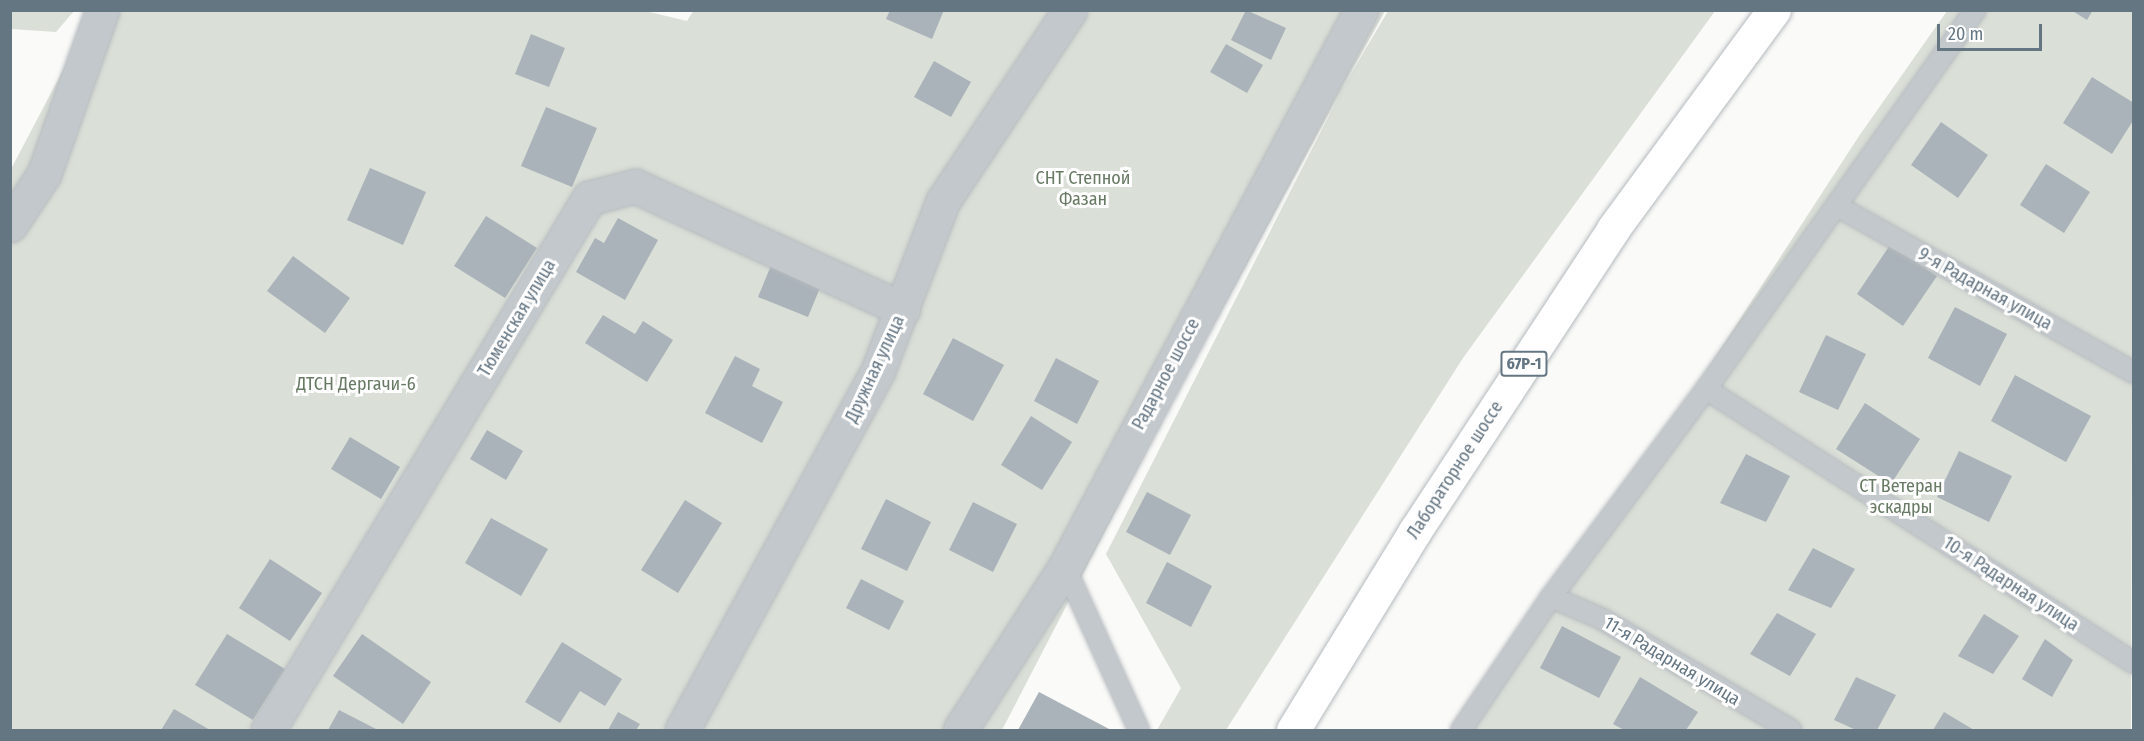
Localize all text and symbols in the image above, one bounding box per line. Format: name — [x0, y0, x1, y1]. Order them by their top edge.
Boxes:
scale bar — [1940, 12, 2045, 50]
text: 20 m — [1948, 23, 1983, 45]
park label: СНТ Степной Фазан — [1036, 168, 1130, 210]
street label: 9-я Радарная улица — [1914, 243, 2056, 335]
street label: Тюменская улица — [474, 255, 560, 381]
street label: Дружная улица — [841, 312, 909, 426]
street label: Радарное шоссе — [1128, 315, 1204, 433]
road number: 67Р-1 — [1500, 351, 1548, 377]
park label: ДТСН Дергачи-6 — [296, 373, 416, 395]
street label: Лабораторное шоссе — [1402, 397, 1508, 543]
park label: СТ Ветеран эскадры — [1859, 476, 1943, 518]
street label: 10-я Радарная улица — [1939, 532, 2083, 636]
street label: 11-я Радарная улица — [1600, 612, 1744, 710]

